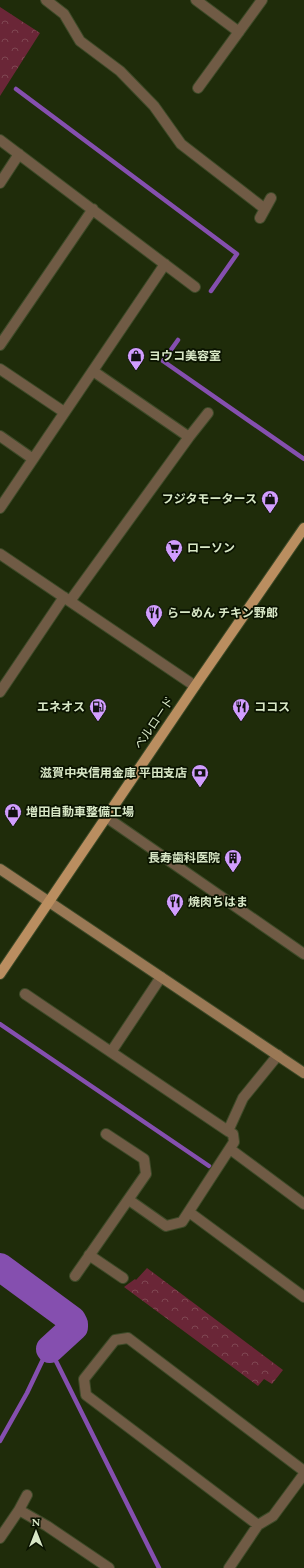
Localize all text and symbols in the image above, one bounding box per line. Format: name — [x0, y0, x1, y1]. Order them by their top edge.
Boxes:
shop icon: ヨウコ美容室 — [126, 346, 146, 371]
place label: ヨウコ美容室 — [149, 347, 221, 366]
shop icon: フジタモータース — [260, 489, 280, 514]
place label: フジタモータース — [162, 490, 257, 509]
supermarket icon: ローソン — [164, 538, 184, 563]
place label: ローソン — [187, 539, 235, 558]
restaurant icon: らーめん チキン野郎 — [144, 603, 164, 628]
place label: らーめん チキン野郎 — [167, 604, 278, 623]
street label: ベルロード — [130, 693, 179, 753]
fuel station icon: エネオス — [88, 697, 108, 722]
restaurant icon: ココス — [231, 697, 251, 722]
place label: エネオス — [37, 698, 85, 717]
place label: ココス — [254, 698, 290, 717]
bank icon: 滋賀中央信用金庫 平田支店 — [190, 763, 210, 788]
place label: 滋賀中央信用金庫 平田支店 — [40, 764, 187, 783]
shop icon: 増田自動車整備工場 — [3, 802, 23, 827]
place label: 増田自動車整備工場 — [26, 803, 134, 822]
building icon: 長寿歯科医院 — [223, 848, 243, 873]
place label: 長寿歯科医院 — [148, 849, 220, 868]
restaurant icon: 焼肉ちはま — [165, 892, 185, 917]
place label: 焼肉ちはま — [188, 893, 248, 912]
north arrow — [16, 1512, 56, 1552]
text: N — [32, 1514, 41, 1531]

